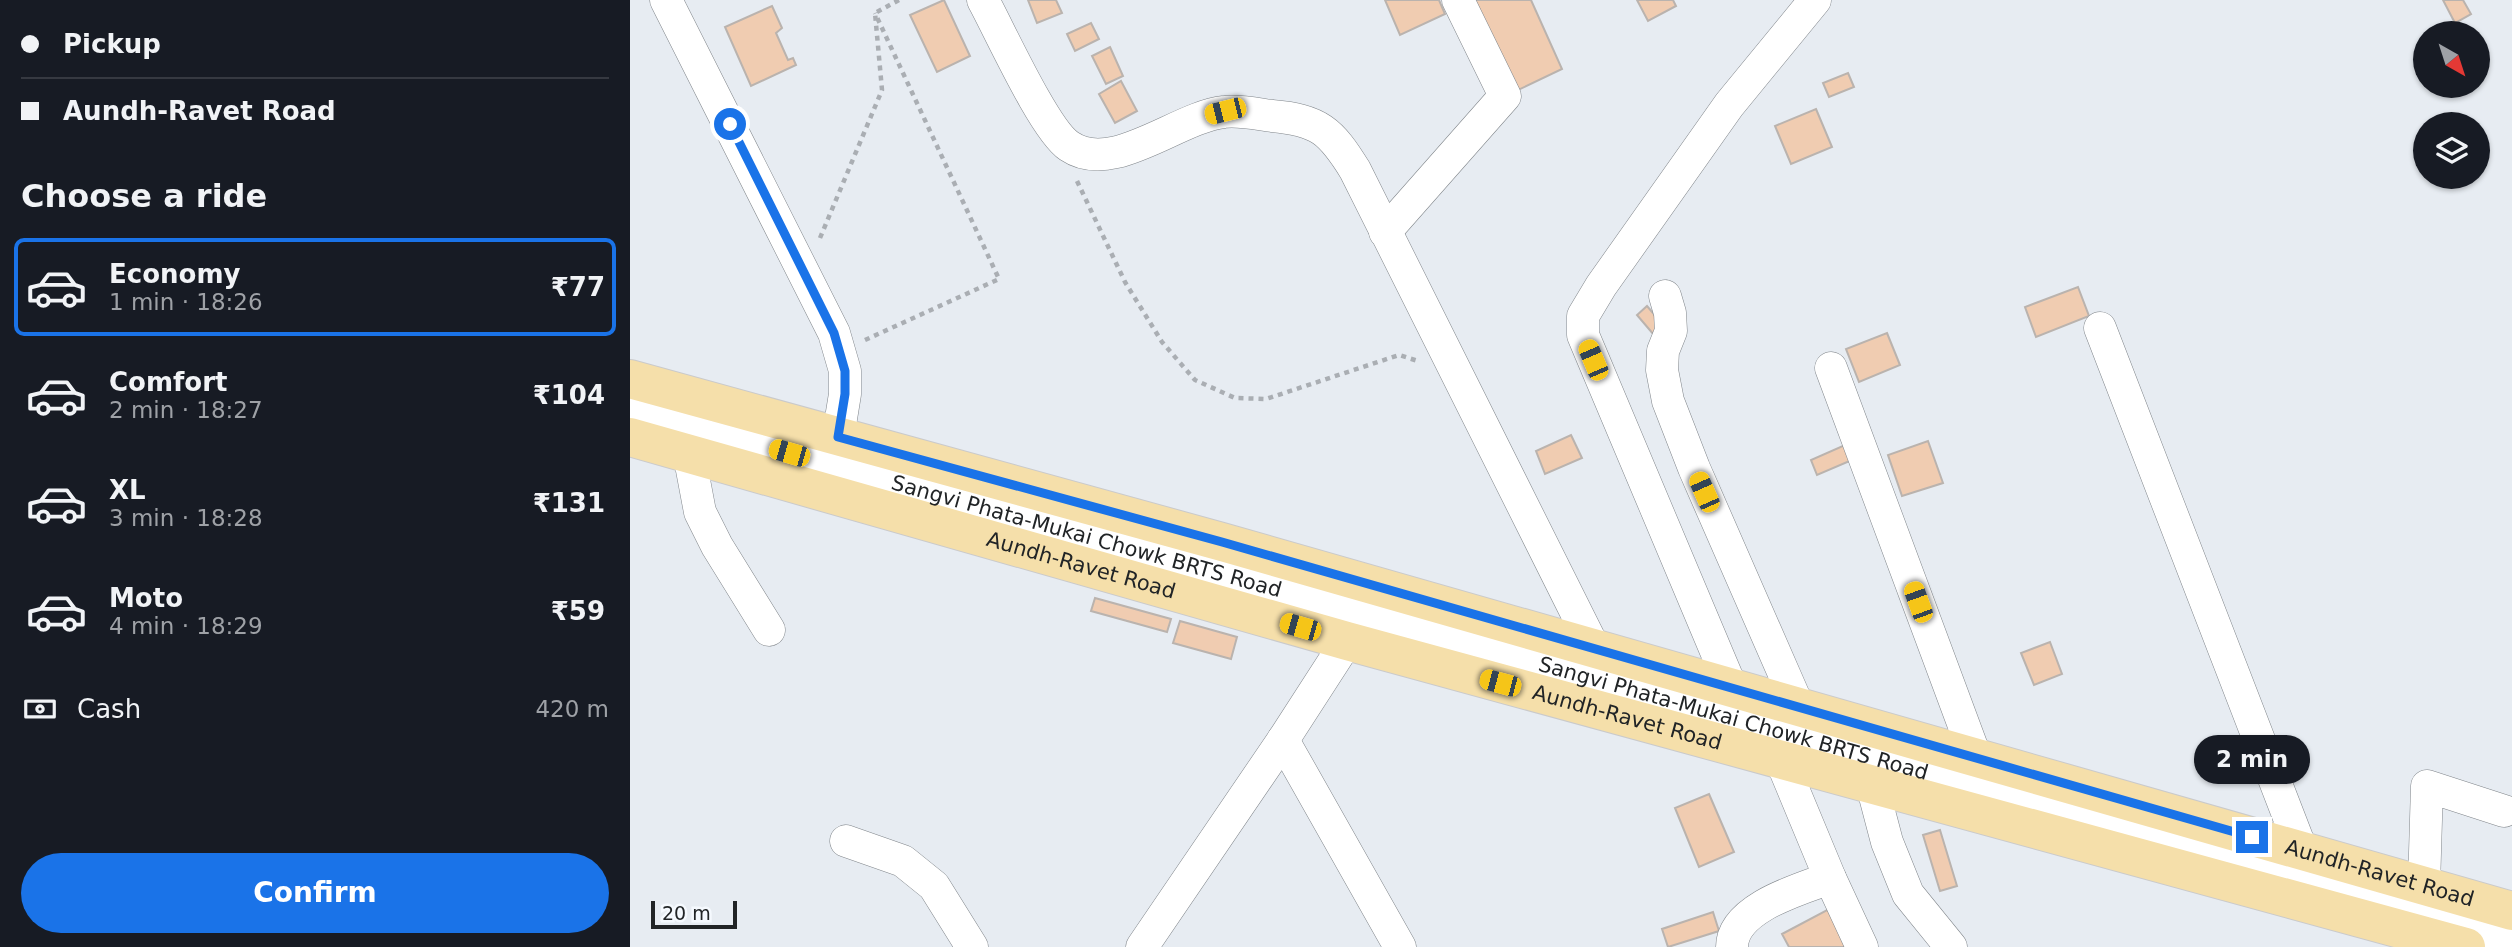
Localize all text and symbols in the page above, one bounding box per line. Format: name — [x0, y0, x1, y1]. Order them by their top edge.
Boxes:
north arrow — [2413, 21, 2490, 98]
map controls — [2413, 21, 2490, 189]
text: Pickup — [63, 29, 161, 59]
text: Aundh-Ravet Road — [63, 96, 336, 126]
car — [1203, 96, 1248, 126]
route start — [714, 108, 746, 140]
button: layers — [2413, 112, 2490, 189]
text: Choose a ride — [21, 177, 267, 215]
icon: car — [25, 256, 88, 319]
text: Economy — [109, 259, 240, 289]
text: ₹77 — [551, 272, 605, 302]
text: 1 min · 18:26 — [109, 289, 263, 315]
car — [1576, 337, 1611, 383]
icon: car — [25, 364, 88, 427]
text: Comfort — [109, 367, 227, 397]
text: ₹104 — [533, 380, 605, 410]
text: 2 min · 18:27 — [109, 397, 263, 423]
car — [766, 437, 813, 469]
car — [1686, 469, 1723, 515]
street label: Sangvi Phata-Mukai Chowk BRTS Road — [889, 471, 1284, 602]
icon: car — [25, 472, 88, 535]
text: XL — [109, 475, 146, 505]
text: ₹131 — [533, 488, 605, 518]
text: 3 min · 18:28 — [109, 505, 263, 531]
street label: Aundh-Ravet Road — [984, 527, 1178, 604]
car — [1901, 579, 1936, 625]
icon: car — [25, 580, 88, 643]
text: Moto — [109, 583, 183, 613]
text: ₹59 — [551, 596, 605, 626]
car — [1277, 611, 1324, 643]
text: 4 min · 18:29 — [109, 613, 263, 639]
street label: Sangvi Phata-Mukai Chowk BRTS Road — [1536, 652, 1931, 785]
car — [1477, 667, 1524, 699]
street label: Aundh-Ravet Road — [1530, 680, 1725, 755]
icon: cash — [21, 690, 59, 728]
text: Cash — [77, 694, 141, 724]
text: 420 m — [535, 696, 609, 722]
callout: 2 min — [2194, 736, 2310, 784]
text: 2 min — [2216, 746, 2288, 772]
route end — [2236, 821, 2268, 853]
street label: Aundh-Ravet Road — [2282, 835, 2477, 911]
button: Confirm — [21, 853, 609, 933]
scale bar — [651, 898, 737, 930]
text: 20 m — [662, 902, 711, 924]

